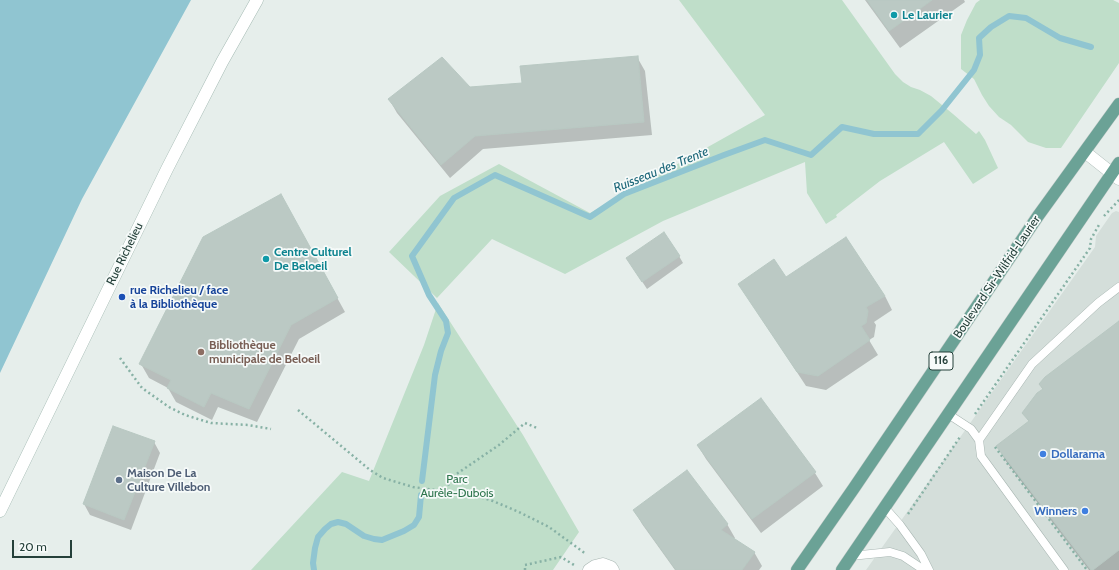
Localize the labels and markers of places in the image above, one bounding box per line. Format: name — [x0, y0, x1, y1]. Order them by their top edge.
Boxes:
place label: Le Laurier — [902, 8, 952, 22]
marker: Le Laurier — [889, 10, 899, 20]
place label: Centre Culturel De Beloeil — [274, 245, 352, 273]
marker: Centre Culturel De Beloeil — [261, 254, 271, 264]
place label: rue Richelieu / face à la Bibliothèque — [130, 283, 228, 311]
marker: rue Richelieu / face à la Bibliothèque — [117, 292, 127, 302]
place label: Bibliothèque municipale de Beloeil — [209, 338, 320, 366]
marker: Bibliothèque municipale de Beloeil — [196, 347, 206, 357]
place label: Dollarama — [1051, 447, 1105, 461]
marker: Dollarama — [1038, 449, 1048, 459]
place label: Maison De La Culture Villebon — [127, 466, 210, 494]
marker: Maison De La Culture Villebon — [114, 475, 124, 485]
place label: Winners — [1034, 504, 1077, 518]
marker: Winners — [1080, 506, 1090, 516]

